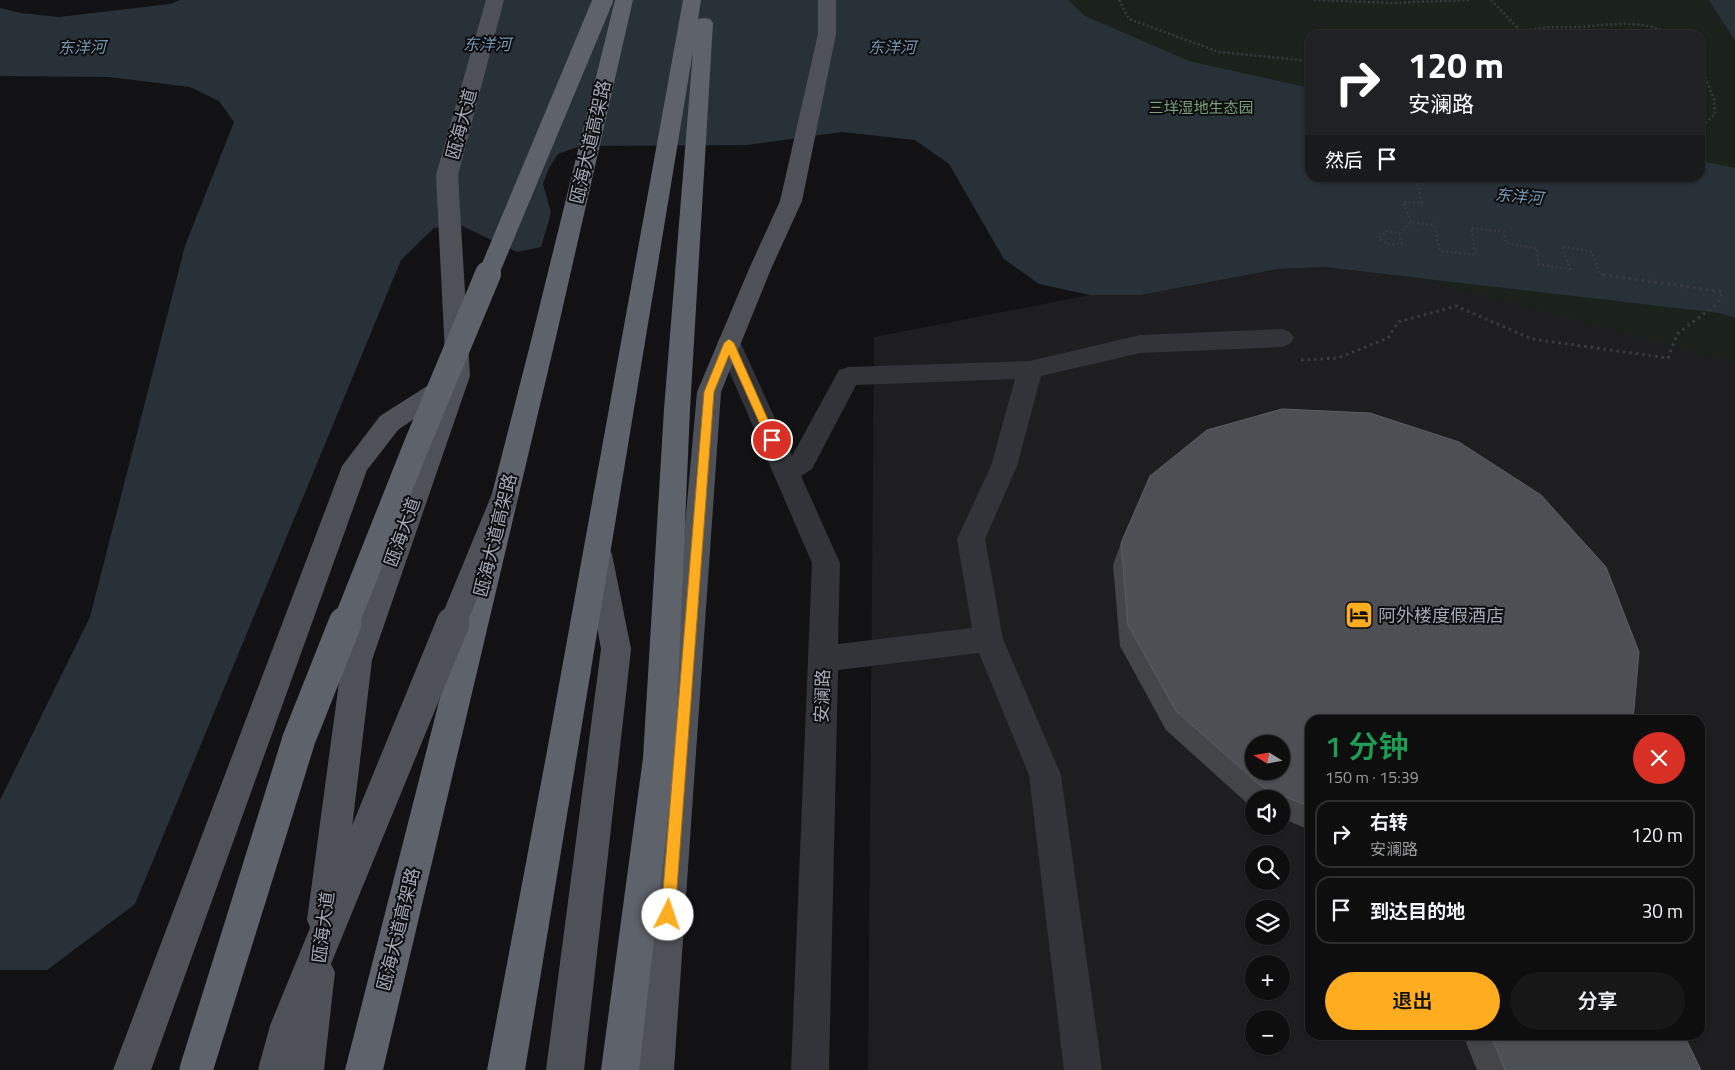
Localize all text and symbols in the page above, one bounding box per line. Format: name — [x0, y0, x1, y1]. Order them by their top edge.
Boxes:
water label: 东洋河 — [463, 32, 514, 56]
water label: 东洋河 — [58, 35, 109, 59]
water label: 东洋河 — [868, 35, 919, 59]
text: 120 m — [1408, 38, 1504, 92]
icon: right — [1325, 50, 1390, 115]
street label: 瓯海大道高架路 — [563, 78, 617, 206]
street label: 瓯海大道 — [439, 86, 483, 162]
text: 安澜路 — [1408, 87, 1474, 121]
park label: 三垟湿地生态园 — [1148, 96, 1254, 119]
text: 然后 — [1325, 145, 1363, 174]
icon: arrive — [1373, 145, 1401, 173]
water label: 东洋河 — [1494, 182, 1547, 210]
pin — [751, 419, 793, 461]
icon: arrive — [758, 426, 786, 454]
street label: 瓯海大道高架路 — [467, 471, 523, 599]
street label: 瓯海大道 — [377, 494, 427, 570]
hotel icon: 阿外楼度假酒店 — [1344, 600, 1374, 630]
place label: 阿外楼度假酒店 — [1378, 602, 1504, 629]
street label: 安澜路 — [808, 669, 836, 723]
text: 1 分钟 — [1325, 723, 1408, 769]
button: close — [1633, 732, 1685, 784]
north arrow — [1245, 735, 1290, 780]
map controls — [1245, 735, 1290, 1055]
text: 150 m · 15:39 — [1325, 765, 1419, 789]
button: sound — [1245, 790, 1290, 835]
text: 右转 — [1370, 807, 1408, 836]
icon: right — [1327, 820, 1355, 848]
text: 120 m — [1631, 820, 1683, 849]
text: 安澜路 — [1370, 837, 1418, 861]
button: search — [1245, 845, 1290, 890]
street label: 瓯海大道高架路 — [370, 865, 426, 993]
position arrow — [641, 888, 693, 940]
street label: 瓯海大道 — [305, 890, 341, 964]
icon: arrive — [1327, 896, 1355, 924]
text: 到达目的地 — [1370, 896, 1465, 925]
text: 30 m — [1642, 896, 1683, 925]
button: layers — [1245, 900, 1290, 945]
button: + — [1245, 955, 1290, 1000]
button: 退出 — [1325, 972, 1500, 1030]
button: 分享 — [1510, 972, 1685, 1030]
button: − — [1245, 1010, 1290, 1055]

